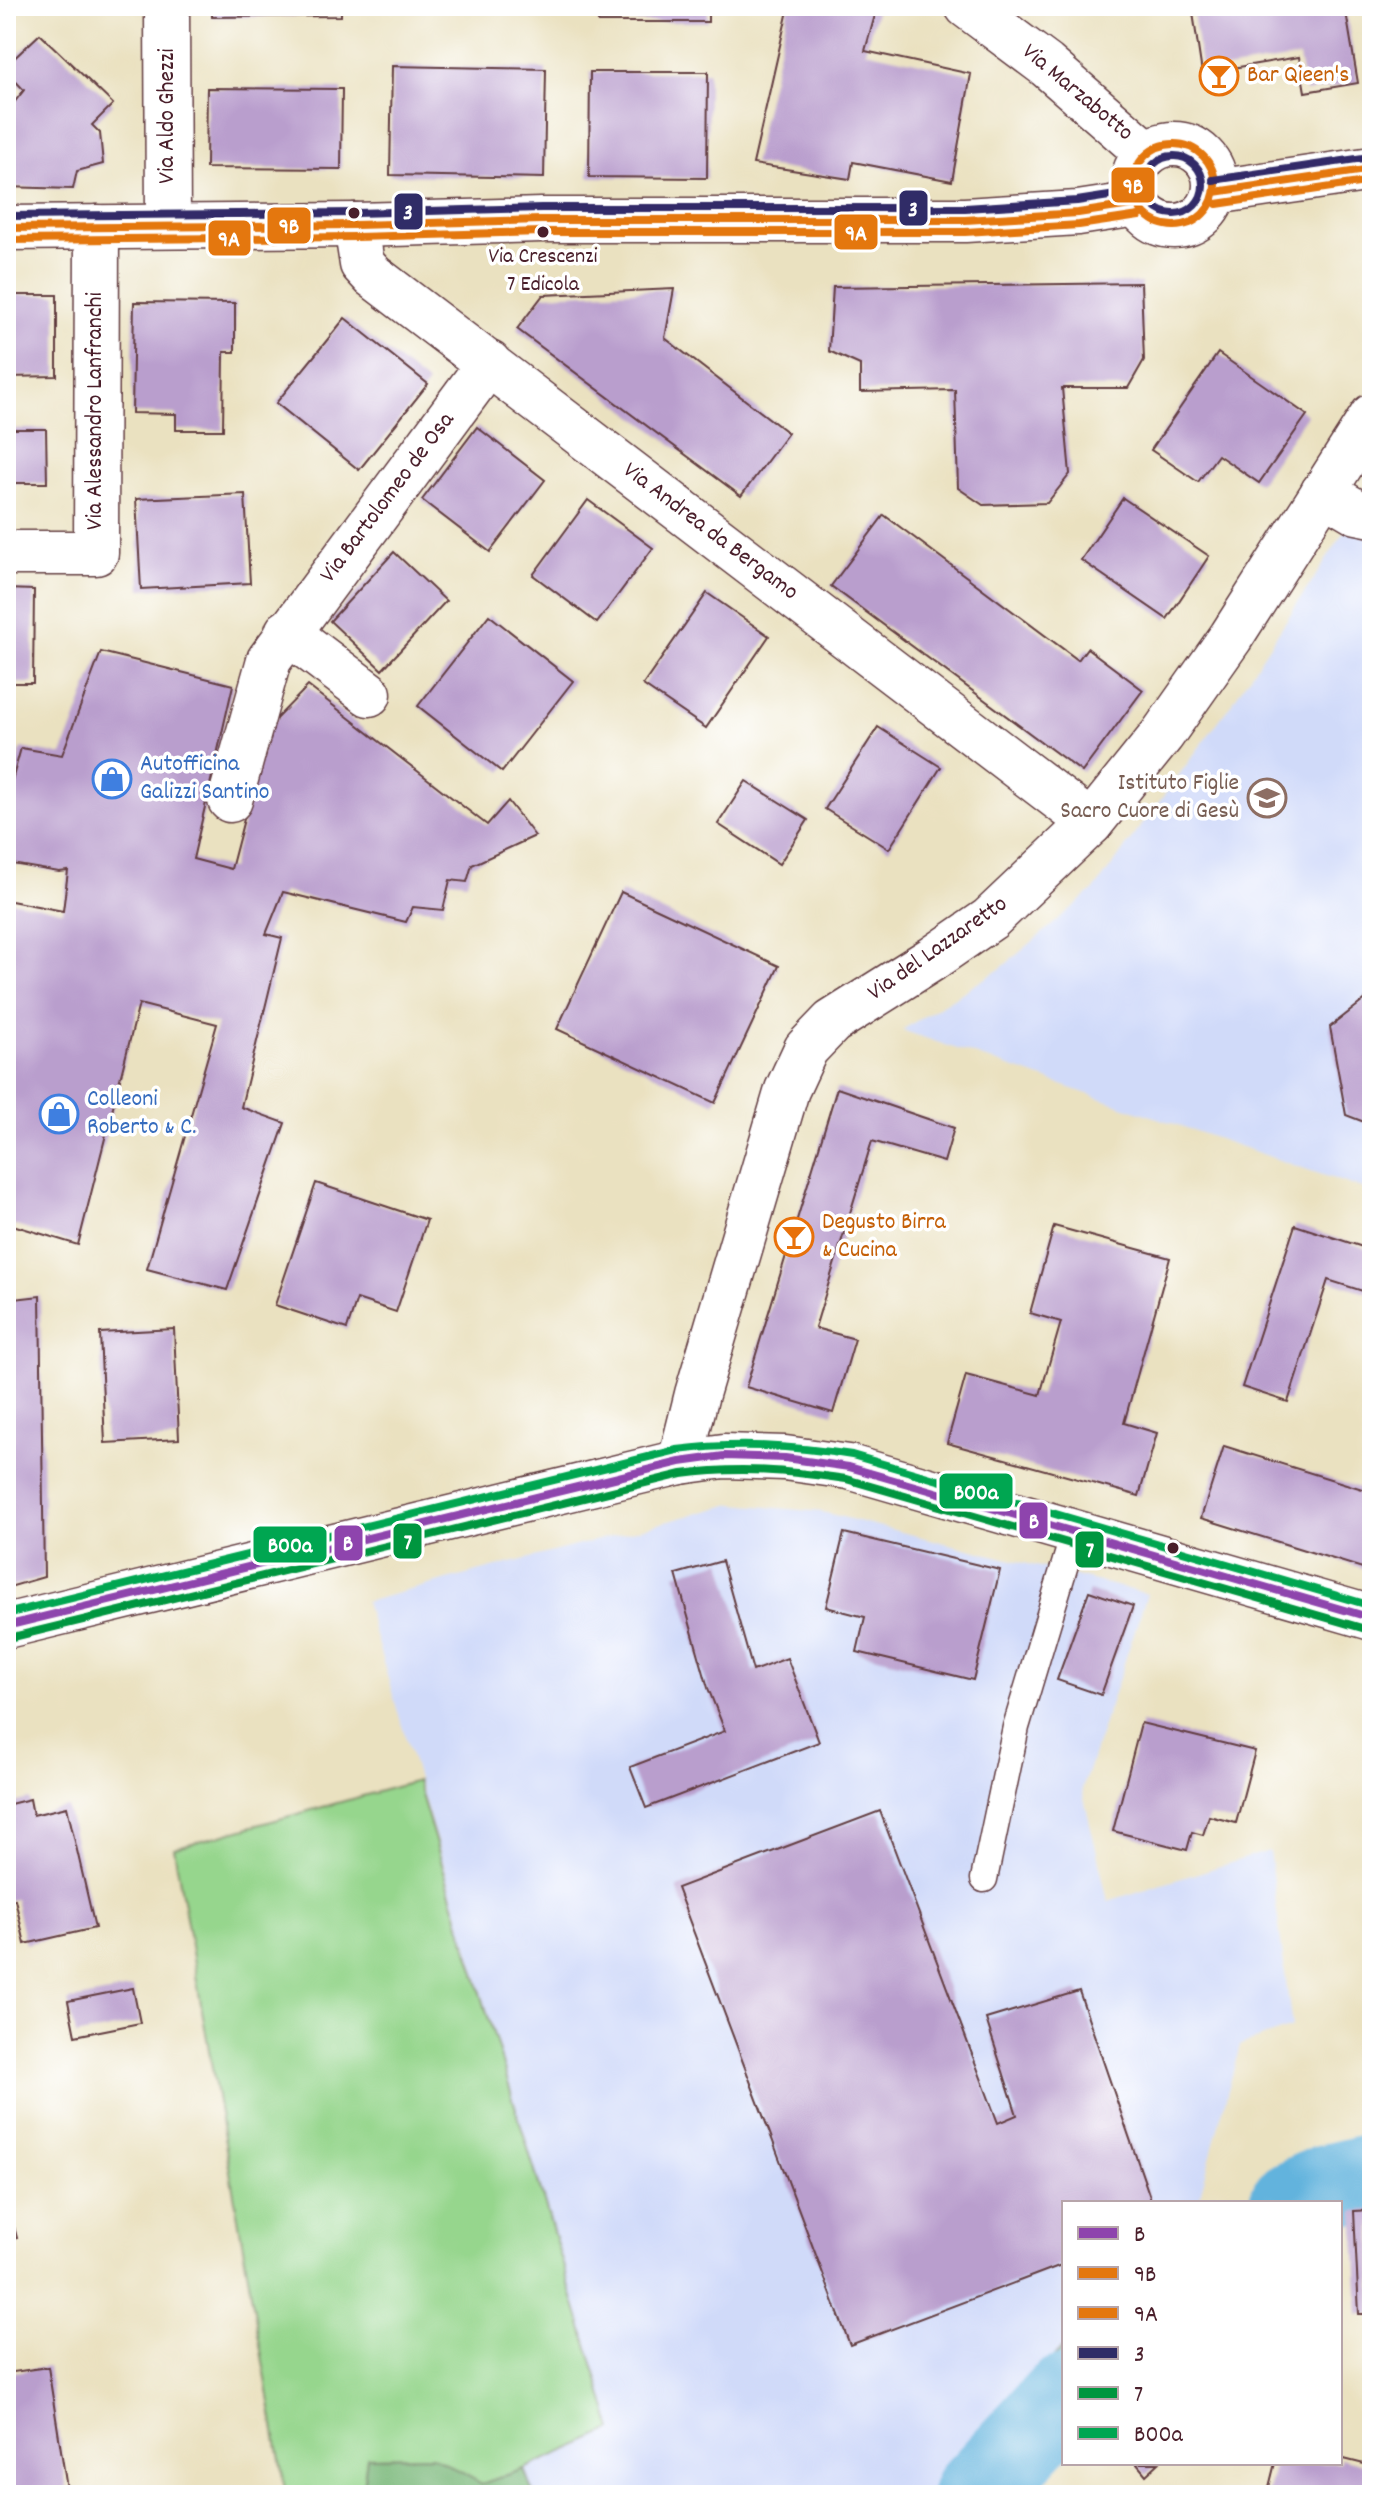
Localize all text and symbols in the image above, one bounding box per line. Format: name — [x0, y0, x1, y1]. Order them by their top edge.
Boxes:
street label: Via Marzabotto — [1014, 36, 1140, 150]
street label: Via Aldo Ghezzi — [151, 48, 185, 184]
bar icon: Bar Qieen's — [1198, 55, 1240, 97]
place label: Bar Qieen's — [1247, 59, 1349, 93]
line badge: 9B — [1110, 166, 1156, 204]
text: 9B — [1123, 173, 1143, 204]
line badge: 3 — [898, 189, 929, 227]
line badge: 3 — [393, 192, 424, 231]
text: 3 — [908, 196, 918, 227]
text: 3 — [403, 199, 413, 230]
unlabelled marker — [346, 205, 362, 221]
line badge: 9B — [266, 206, 312, 245]
text: 9B — [279, 213, 299, 244]
line badge: 9A — [833, 213, 879, 251]
line badge: 9A — [207, 219, 252, 257]
text: 9A — [845, 220, 867, 251]
marker: Via Crescenzi 7 Edicola — [535, 224, 551, 240]
text: 9A — [218, 226, 240, 257]
place label: Via Crescenzi 7 Edicola — [488, 242, 598, 301]
street label: Via Alessandro Lanfranchi — [79, 292, 113, 530]
street label: Via Bartolomeo de Osa — [312, 405, 464, 590]
street label: Via Andrea da Bergamo — [615, 455, 805, 609]
place label: Autofficina Galizzi Santino — [140, 748, 270, 810]
shop icon: Autofficina Galizzi Santino — [91, 758, 133, 800]
place label: Istituto Figlie Sacro Cuore di Gesù — [1060, 767, 1239, 829]
school or university icon: Istituto Figlie Sacro Cuore di Gesù — [1246, 777, 1288, 819]
street label: Via del Lazzaretto — [861, 888, 1015, 1010]
place label: Colleoni Roberto & C. — [87, 1083, 196, 1145]
shop icon: Colleoni Roberto & C. — [38, 1093, 80, 1135]
place label: Degusto Birra & Cucina — [822, 1206, 947, 1268]
bar icon: Degusto Birra & Cucina — [773, 1216, 815, 1258]
line badge: B00a — [938, 1472, 1014, 1510]
text: B00a — [954, 1479, 999, 1510]
line badge: B — [1018, 1501, 1049, 1540]
text: B — [1029, 1508, 1039, 1539]
line badge: 7 — [392, 1522, 423, 1560]
line badge: B — [333, 1524, 364, 1562]
line badge: B00a — [252, 1525, 328, 1564]
text: 7 — [404, 1529, 413, 1560]
text: B — [343, 1530, 353, 1561]
line badge: 7 — [1074, 1530, 1105, 1569]
text: B00a — [268, 1532, 313, 1563]
text: 7 — [1086, 1537, 1095, 1568]
unlabelled marker — [1165, 1540, 1181, 1556]
legend — [1062, 2201, 1342, 2465]
text: B — [1134, 2219, 1145, 2253]
text: 9B — [1134, 2259, 1156, 2293]
text: 9A — [1134, 2299, 1158, 2333]
text: 3 — [1134, 2339, 1145, 2373]
text: 7 — [1134, 2379, 1143, 2413]
text: B00a — [1134, 2419, 1184, 2453]

